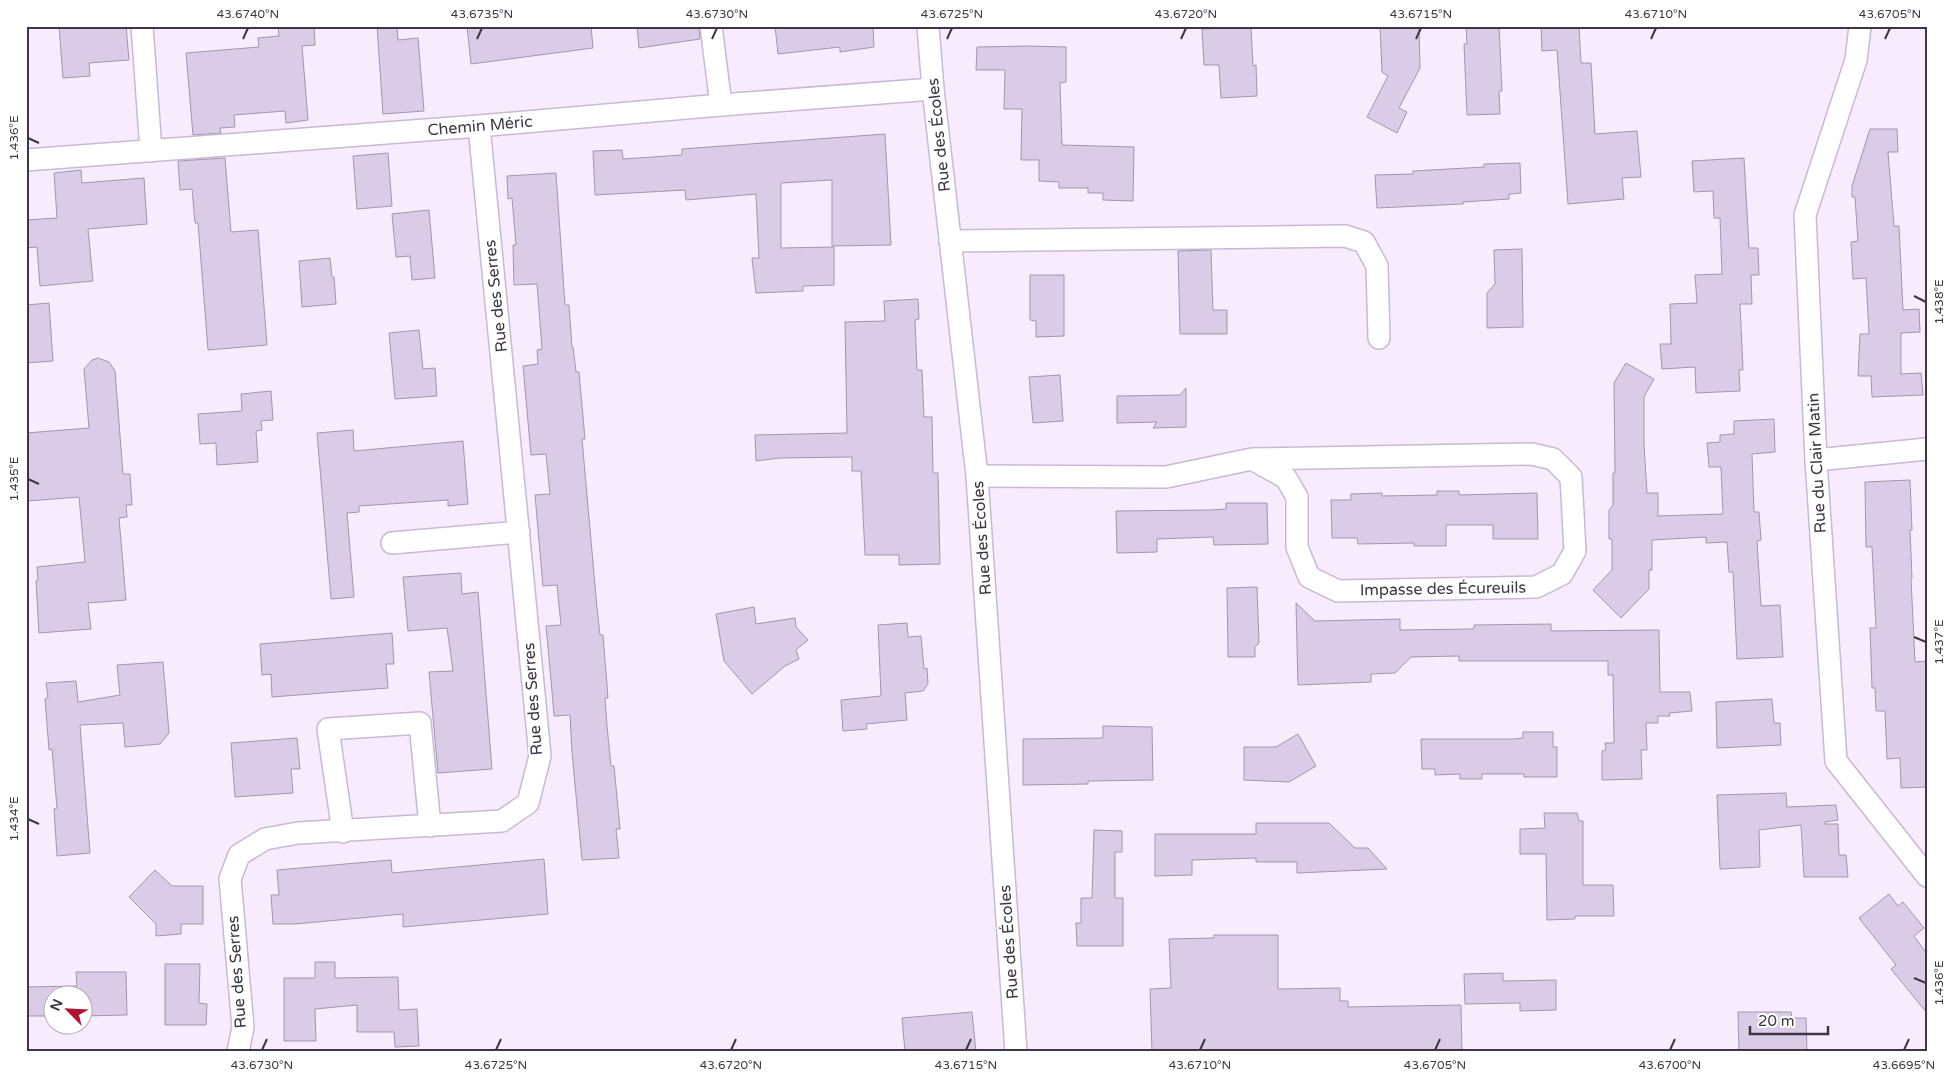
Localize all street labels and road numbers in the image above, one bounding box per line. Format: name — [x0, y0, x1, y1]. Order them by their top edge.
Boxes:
street label: Rue des Écoles — [923, 77, 955, 193]
street label: Chemin Méric — [427, 111, 533, 141]
street label: Rue des Serres — [480, 239, 512, 353]
street label: Rue du Clair Matin — [1803, 392, 1831, 534]
street label: Rue des Écoles — [968, 480, 996, 596]
street label: Impasse des Écureuils — [1360, 578, 1526, 600]
street label: Rue des Serres — [519, 642, 547, 756]
street label: Rue des Écoles — [995, 884, 1023, 1000]
street label: Rue des Serres — [223, 915, 251, 1029]

